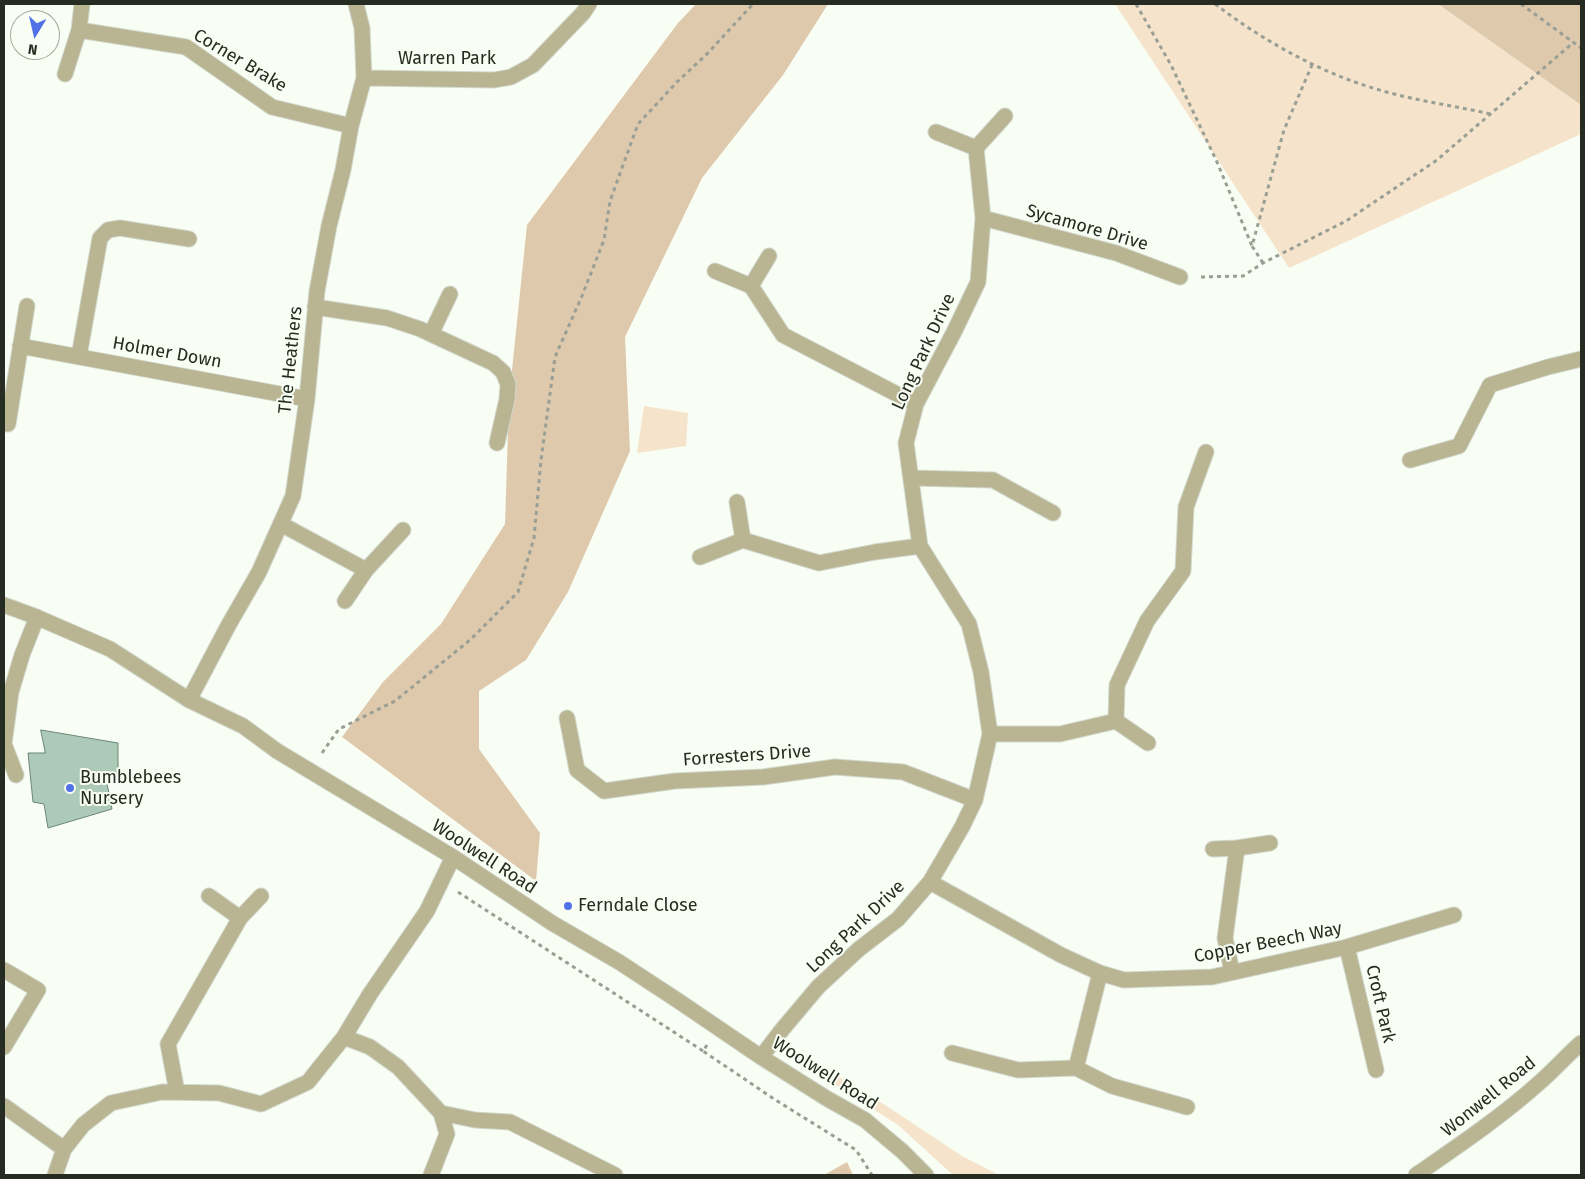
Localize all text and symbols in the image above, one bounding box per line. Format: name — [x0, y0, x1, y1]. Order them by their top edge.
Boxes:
north arrow — [10, 10, 60, 60]
street label: Corner Brake — [189, 25, 291, 97]
text: N — [27, 40, 39, 58]
street label: Warren Park — [398, 48, 496, 70]
street label: Sycamore Drive — [1024, 200, 1150, 256]
street label: Long Park Drive — [888, 290, 960, 414]
street label: The Heathers — [275, 305, 307, 415]
street label: Holmer Down — [111, 333, 223, 373]
street label: Forresters Drive — [682, 741, 812, 771]
place label: Bumblebees Nursery — [80, 767, 181, 810]
marker: Bumblebees Nursery — [64, 782, 76, 794]
street label: Woolwell Road — [428, 815, 540, 899]
street label: Long Park Drive — [803, 876, 909, 978]
place label: Ferndale Close — [578, 895, 697, 917]
marker: Ferndale Close — [562, 900, 574, 912]
street label: Copper Beech Way — [1192, 918, 1344, 968]
street label: Croft Park — [1361, 963, 1399, 1045]
street label: Woolwell Road — [768, 1033, 882, 1115]
street label: Wonwell Road — [1437, 1052, 1541, 1142]

